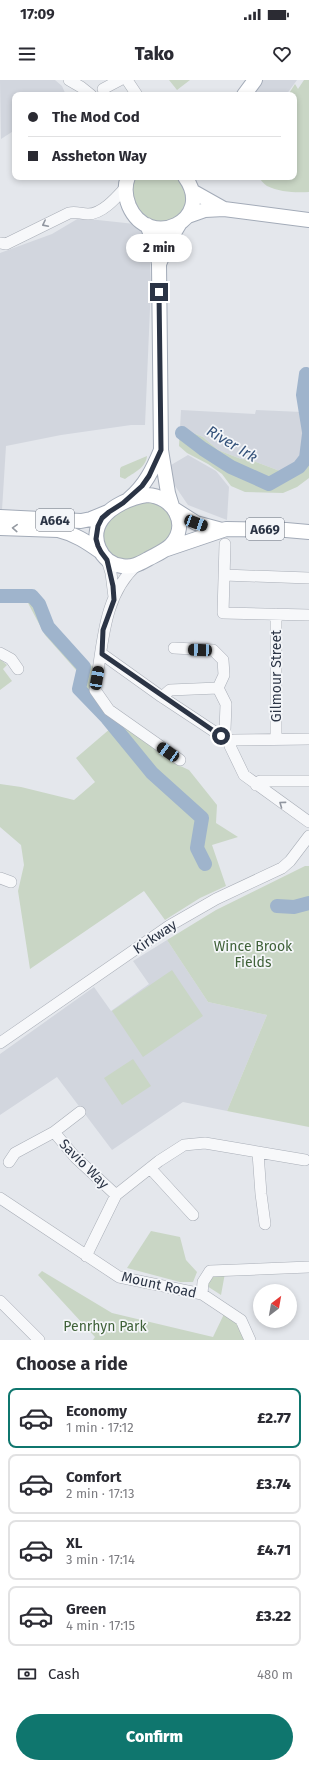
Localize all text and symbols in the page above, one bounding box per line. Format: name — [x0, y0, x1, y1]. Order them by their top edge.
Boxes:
text: 17:09 — [20, 5, 55, 23]
icon: menu — [16, 43, 38, 65]
text: Tako — [135, 43, 174, 65]
icon: heart — [271, 43, 293, 65]
text: The Mod Cod — [52, 108, 140, 126]
text: Assheton Way — [52, 147, 147, 165]
one-way arrow — [42, 220, 50, 227]
callout: 2 min — [126, 234, 192, 262]
text: 2 min — [143, 240, 175, 255]
route end — [150, 283, 168, 301]
water label: River Irk — [203, 422, 261, 466]
road number: A664 — [36, 509, 74, 531]
car — [183, 513, 209, 533]
road number: A669 — [246, 518, 284, 540]
one-way arrow — [12, 524, 18, 533]
street label: Gilmour Street — [268, 629, 285, 722]
car — [188, 644, 212, 656]
car — [89, 665, 105, 691]
route start — [212, 727, 230, 745]
car — [155, 740, 181, 764]
one-way arrow — [280, 802, 287, 809]
street label: Kirkway — [130, 916, 180, 958]
park label: Wince Brook Fields — [214, 938, 293, 971]
street label: Savio Way — [56, 1136, 112, 1192]
street label: Mount Road — [120, 1268, 198, 1302]
north arrow — [253, 1284, 297, 1328]
map controls — [253, 1284, 297, 1328]
park label: Penrhyn Park — [63, 1318, 148, 1335]
text: Choose a ride — [16, 1353, 128, 1375]
icon: car — [18, 1400, 54, 1436]
text: Economy — [66, 1402, 127, 1420]
text: £2.77 — [257, 1409, 291, 1427]
text: 1 min · 17:12 — [66, 1420, 134, 1435]
icon: car — [18, 1466, 54, 1502]
text: Comfort — [66, 1468, 122, 1486]
text: £3.74 — [256, 1475, 291, 1493]
text: 2 min · 17:13 — [66, 1486, 134, 1501]
icon: car — [18, 1532, 54, 1568]
text: XL — [66, 1534, 82, 1552]
text: £4.71 — [257, 1541, 291, 1559]
text: 3 min · 17:14 — [66, 1552, 135, 1567]
icon: car — [18, 1598, 54, 1634]
text: Green — [66, 1600, 106, 1618]
text: £3.22 — [256, 1607, 291, 1625]
text: 4 min · 17:15 — [66, 1618, 135, 1633]
icon: cash — [16, 1663, 38, 1685]
text: Cash — [48, 1665, 80, 1683]
text: 480 m — [257, 1667, 293, 1682]
button: Confirm — [16, 1714, 293, 1760]

